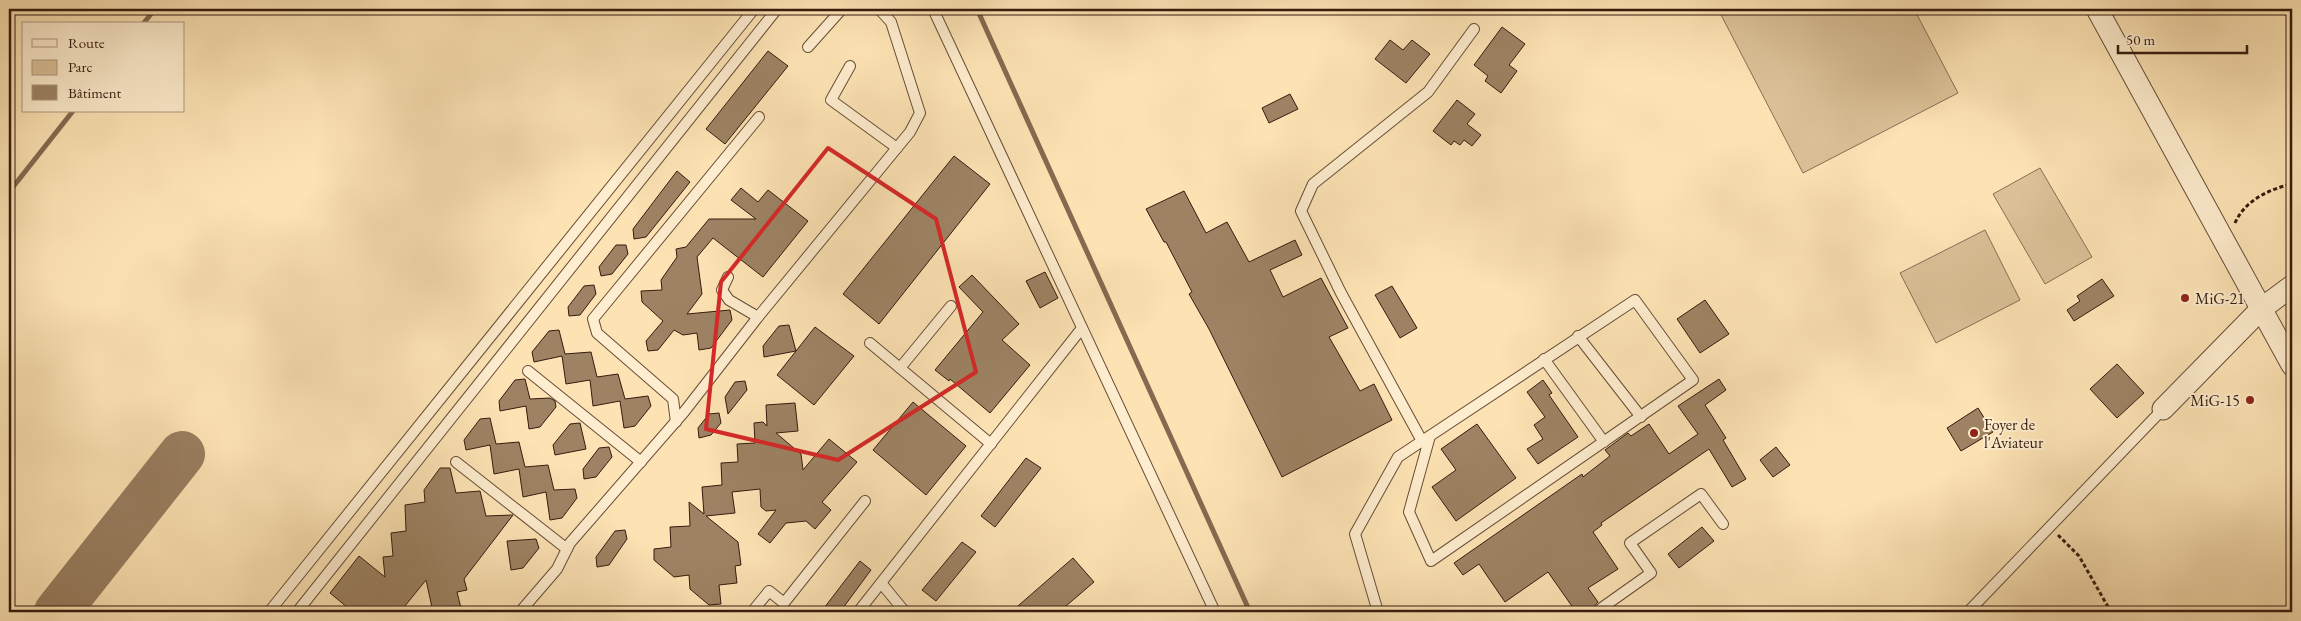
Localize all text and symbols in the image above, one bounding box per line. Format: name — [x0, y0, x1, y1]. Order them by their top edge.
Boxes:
legend — [22, 22, 185, 112]
scale bar — [2118, 22, 2247, 54]
text: 50 m — [2126, 30, 2155, 49]
text: Route — [68, 33, 105, 52]
text: Parc — [68, 57, 93, 76]
text: Bâtiment — [68, 83, 122, 102]
place label: MiG-21 — [2195, 288, 2245, 309]
marker: MiG-21 — [2179, 292, 2191, 304]
place label: MiG-15 — [2190, 390, 2240, 411]
marker: MiG-15 — [2244, 394, 2256, 406]
place label: Foyer de l'Aviateur — [1984, 414, 2044, 453]
marker: Foyer de l'Aviateur — [1968, 427, 1980, 439]

